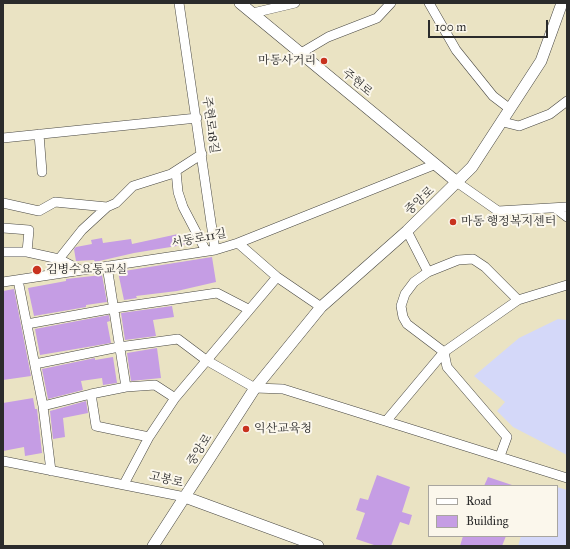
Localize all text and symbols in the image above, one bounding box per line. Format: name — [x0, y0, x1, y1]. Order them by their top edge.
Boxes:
scale bar — [430, 12, 550, 38]
text: 100 m — [435, 20, 466, 34]
place label: 마동사거리 — [258, 54, 316, 68]
marker: 마동사거리 — [319, 56, 329, 66]
street label: 주현로 — [339, 66, 375, 100]
street label: 주현로18길 — [199, 96, 221, 154]
street label: 중앙로 — [402, 184, 438, 218]
place label: 마동 행정복지센터 — [461, 215, 556, 229]
marker: 마동 행정복지센터 — [448, 217, 458, 227]
street label: 서동로11길 — [170, 227, 228, 251]
place label: 김병수요통교실 — [46, 263, 127, 277]
marker: 김병수요통교실 — [31, 264, 43, 276]
place label: 익산교육청 — [254, 422, 312, 436]
marker: 익산교육청 — [241, 424, 251, 434]
street label: 중앙로 — [184, 431, 216, 469]
street label: 고봉로 — [147, 469, 185, 491]
legend — [428, 485, 558, 537]
text: Road — [466, 494, 492, 508]
text: Building — [466, 514, 508, 528]

